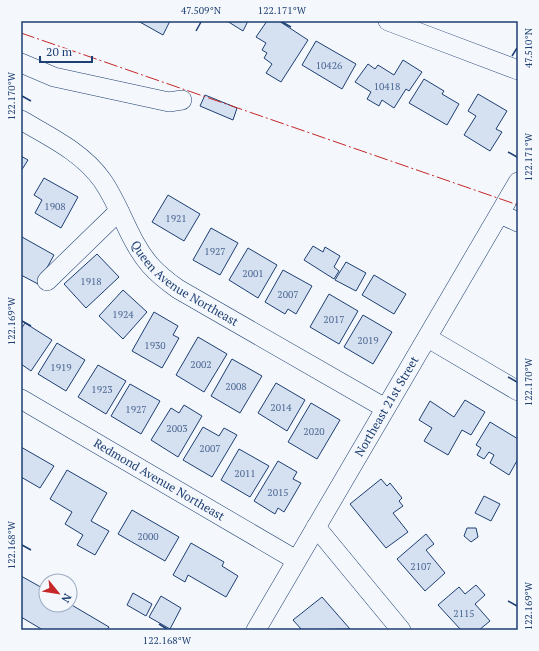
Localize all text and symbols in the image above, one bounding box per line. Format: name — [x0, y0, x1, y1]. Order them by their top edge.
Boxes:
text: 47.509°N — [181, 4, 222, 17]
text: 122.171°W — [258, 4, 307, 17]
text: 47.510°N — [522, 27, 535, 68]
scale bar — [40, 38, 92, 64]
text: 20 m — [46, 44, 73, 59]
house number: 10426 — [316, 59, 343, 72]
text: 122.170°W — [5, 71, 18, 120]
house number: 10418 — [374, 80, 400, 93]
text: 122.171°W — [522, 132, 535, 181]
house number: 1908 — [44, 200, 66, 213]
house number: 1921 — [165, 212, 187, 225]
street label: Queen Avenue Northeast — [128, 238, 242, 329]
house number: 1927 — [204, 245, 226, 258]
house number: 2001 — [242, 267, 264, 280]
house number: 1918 — [80, 275, 102, 288]
house number: 2007 — [277, 288, 299, 301]
text: 122.169°W — [5, 296, 18, 345]
house number: 1924 — [112, 308, 134, 321]
house number: 2017 — [323, 313, 345, 326]
house number: 2019 — [357, 334, 379, 347]
house number: 1930 — [144, 339, 166, 352]
street label: Northeast 21st Street — [351, 353, 422, 459]
text: 122.170°W — [522, 357, 535, 406]
house number: 2002 — [190, 358, 212, 371]
house number: 1919 — [50, 361, 72, 374]
house number: 2008 — [225, 380, 247, 393]
house number: 1923 — [91, 383, 113, 396]
house number: 2014 — [270, 401, 292, 414]
house number: 1927 — [125, 403, 147, 416]
house number: 2003 — [166, 422, 188, 435]
house number: 2020 — [303, 425, 325, 438]
street label: Redmond Avenue Northeast — [91, 435, 228, 524]
house number: 2007 — [199, 442, 221, 455]
house number: 2011 — [234, 467, 256, 480]
house number: 2015 — [267, 486, 289, 499]
text: 122.168°W — [5, 520, 18, 569]
house number: 2000 — [137, 530, 159, 543]
house number: 2107 — [410, 560, 432, 573]
north arrow — [38, 573, 78, 613]
text: 122.169°W — [522, 581, 535, 630]
text: N — [58, 591, 75, 606]
house number: 2115 — [453, 607, 475, 620]
text: 122.168°W — [143, 634, 192, 647]

